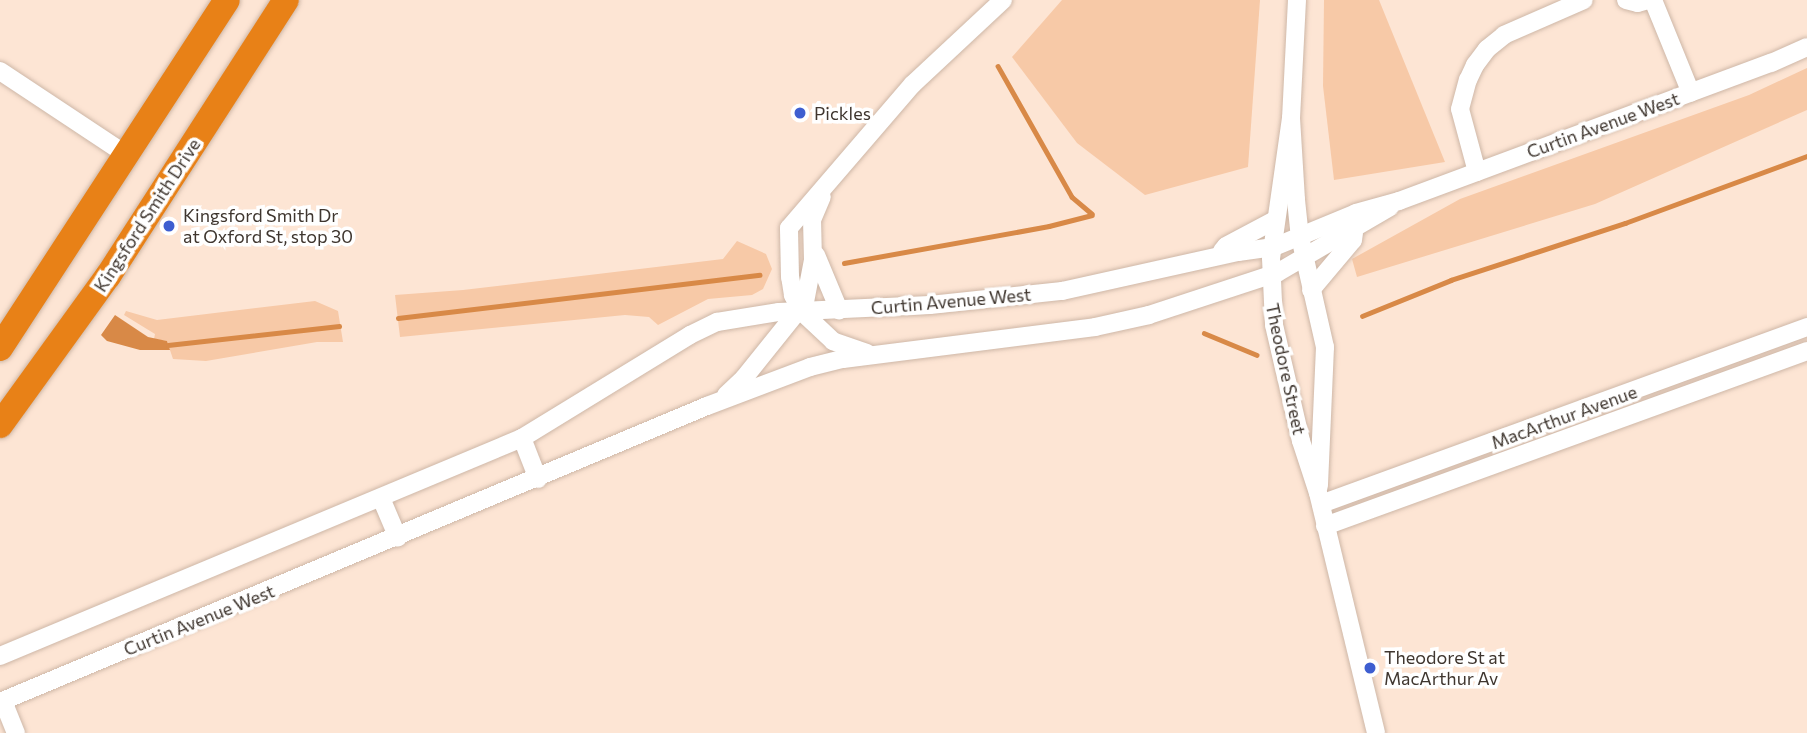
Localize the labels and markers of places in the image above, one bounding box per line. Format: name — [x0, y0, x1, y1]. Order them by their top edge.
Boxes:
place label: Pickles — [814, 102, 871, 124]
marker: Pickles — [792, 105, 808, 121]
place label: Kingsford Smith Dr at Oxford St, stop 30 — [183, 205, 353, 248]
marker: Kingsford Smith Dr at Oxford St, stop 30 — [161, 218, 177, 234]
place label: Theodore St at MacArthur Av — [1384, 647, 1505, 690]
marker: Theodore St at MacArthur Av — [1362, 660, 1378, 676]

